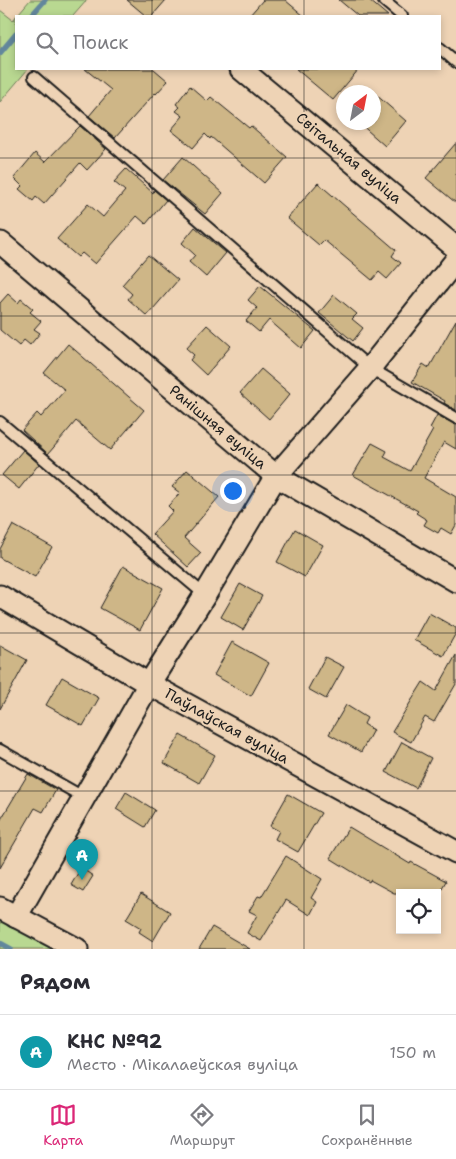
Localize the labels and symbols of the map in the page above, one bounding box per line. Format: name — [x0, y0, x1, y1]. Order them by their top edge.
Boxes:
north arrow — [336, 85, 381, 130]
street label: Світальная вуліца — [292, 108, 407, 209]
street label: Ранішняя вуліца — [165, 380, 271, 474]
your location — [220, 478, 246, 504]
street label: Паўлаўская вуліца — [161, 684, 293, 769]
pin: A — [66, 839, 98, 880]

